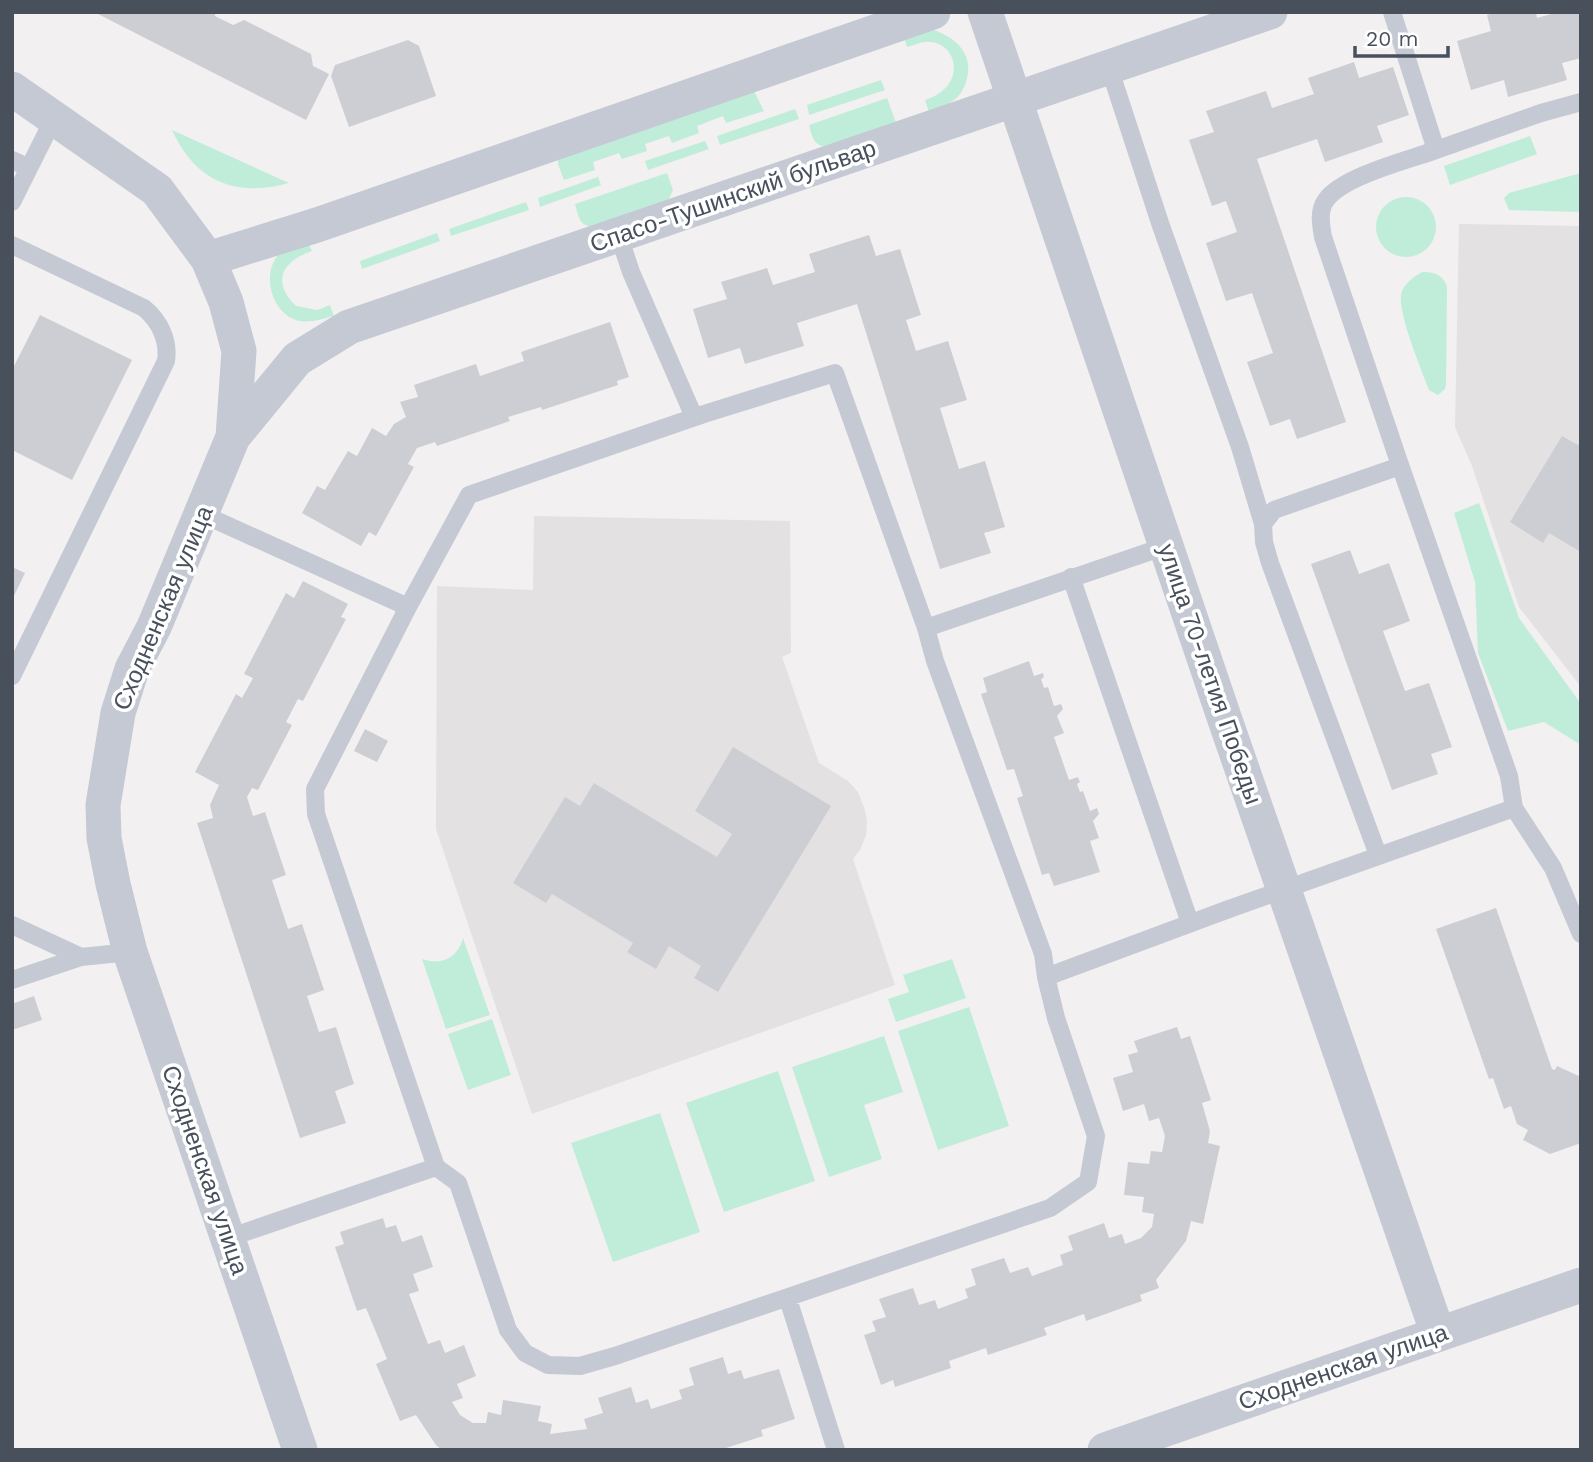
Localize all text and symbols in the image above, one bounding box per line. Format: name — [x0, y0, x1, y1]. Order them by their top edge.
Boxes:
scale bar — [1355, 14, 1448, 58]
text: 20 m — [1366, 26, 1418, 51]
street label: Спасо-Тушинский бульвар — [586, 134, 880, 258]
street label: Сходненская улица — [107, 501, 219, 714]
street label: улица 70-летия Победы — [1152, 540, 1268, 808]
street label: Сходненская улица — [156, 1062, 254, 1279]
street label: Сходненская улица — [1235, 1318, 1452, 1416]

